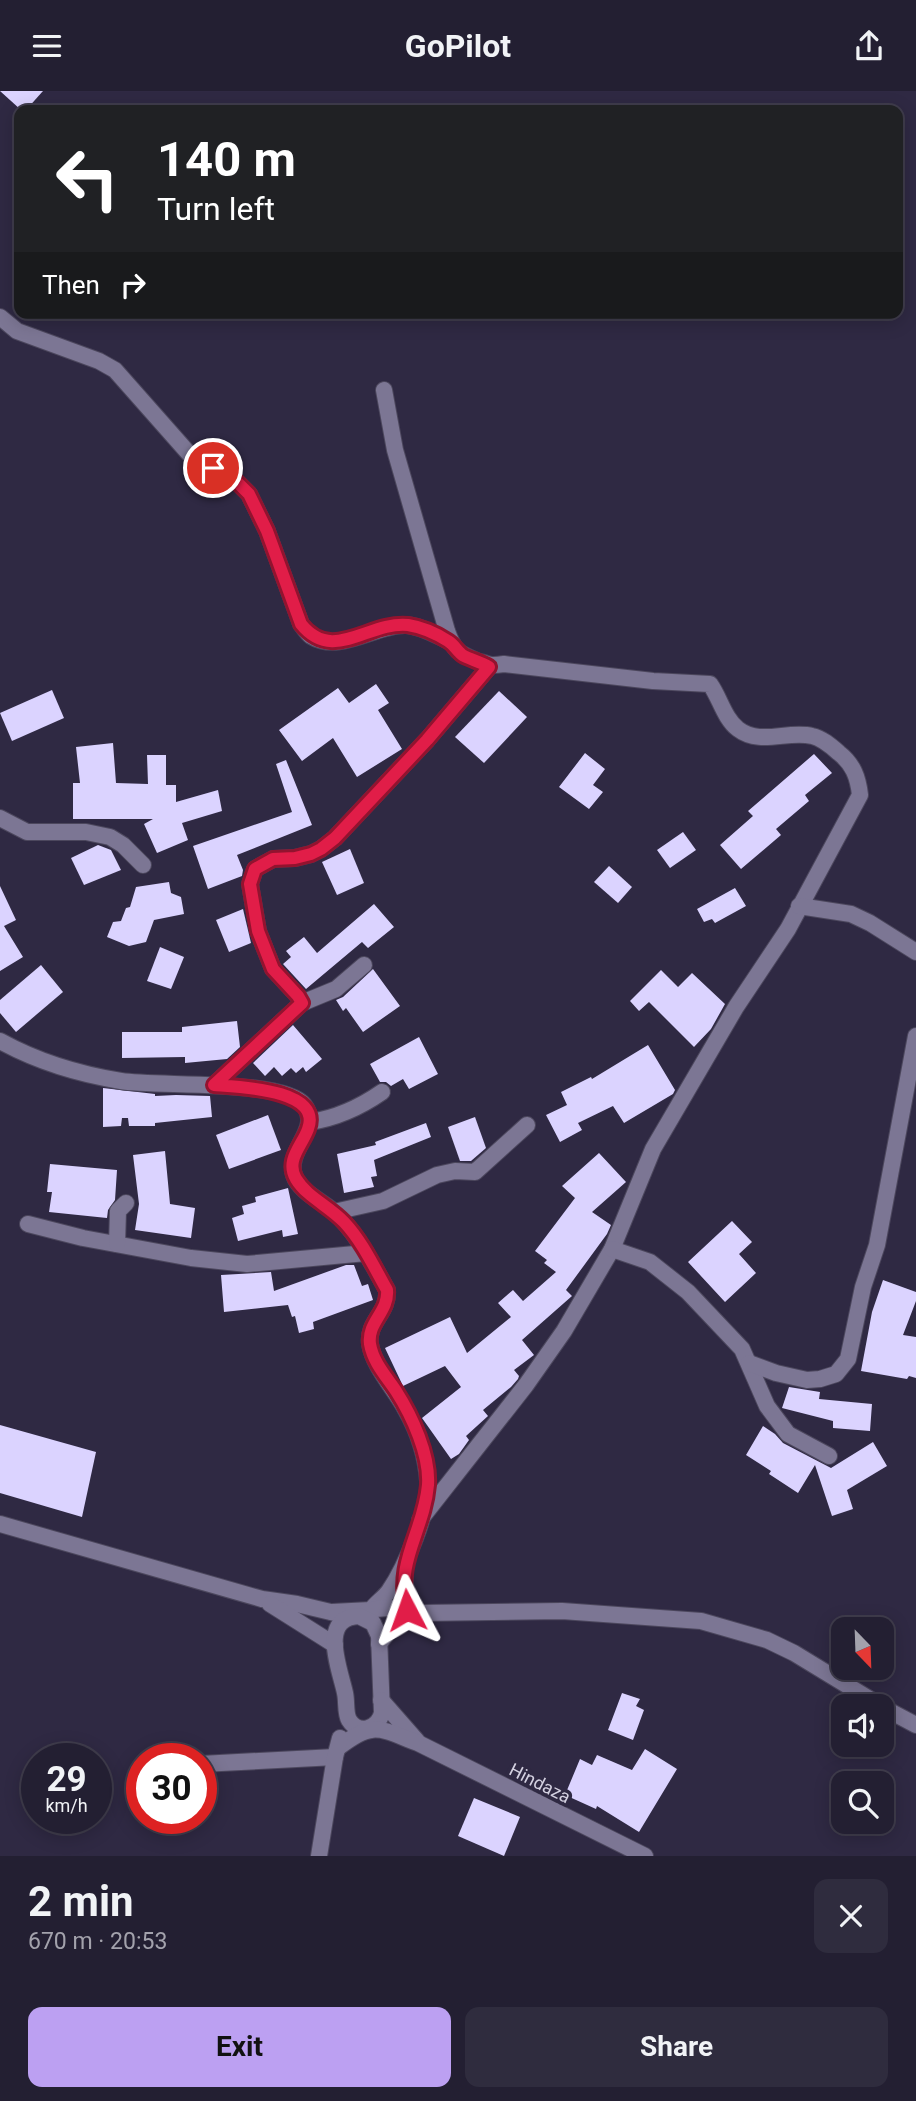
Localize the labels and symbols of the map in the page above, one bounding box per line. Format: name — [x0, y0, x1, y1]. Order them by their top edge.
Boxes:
pin — [183, 438, 243, 498]
position arrow — [370, 1573, 444, 1647]
north arrow — [831, 1617, 894, 1680]
speed limit sign: 30 — [126, 1743, 217, 1834]
street label: Hindaza — [506, 1759, 574, 1807]

